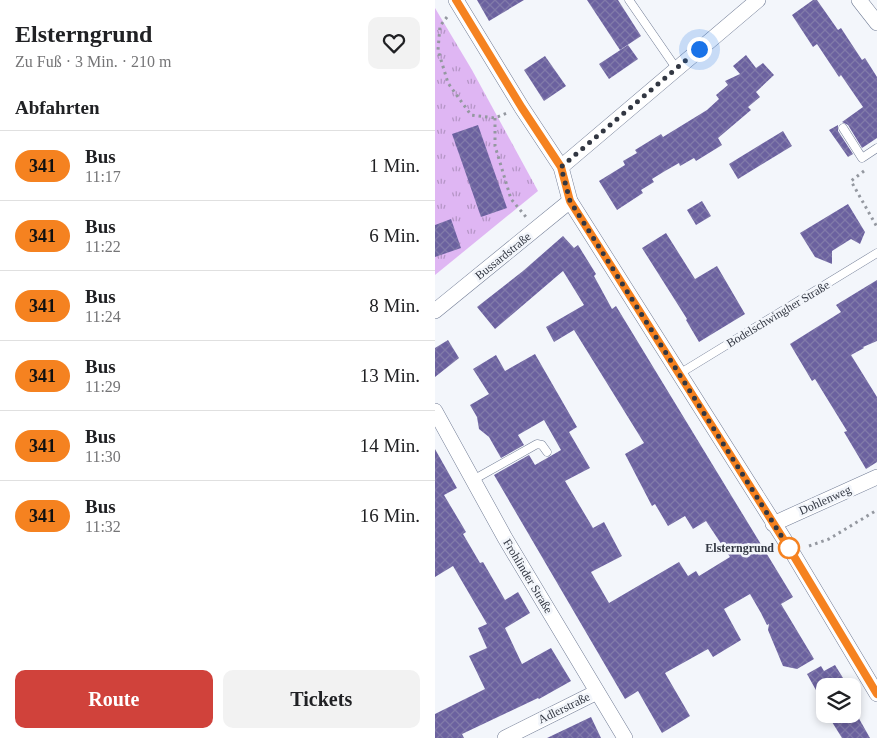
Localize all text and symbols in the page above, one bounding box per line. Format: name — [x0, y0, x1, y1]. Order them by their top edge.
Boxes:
button: heart — [368, 17, 420, 69]
text: Elsterngrund — [15, 21, 152, 47]
your location — [687, 37, 712, 62]
text: Zu Fuß · 3 Min. · 210 m — [15, 53, 171, 70]
text: Abfahrten — [15, 97, 99, 118]
text: Bus — [85, 146, 116, 167]
text: 1 Min. — [369, 155, 420, 176]
text: 341 — [29, 156, 56, 176]
text: 11:17 — [85, 168, 121, 185]
text: Bus — [85, 216, 116, 237]
text: 6 Min. — [369, 225, 420, 246]
text: 341 — [29, 226, 56, 246]
street label: Bussardstraße — [472, 229, 534, 283]
text: 11:22 — [85, 238, 121, 255]
street label: Bodelschwingher Straße — [724, 278, 832, 350]
text: Bus — [85, 286, 116, 307]
text: 8 Min. — [369, 295, 420, 316]
text: 341 — [29, 296, 56, 316]
text: 11:24 — [85, 308, 121, 325]
text: Bus — [85, 356, 116, 377]
text: 13 Min. — [360, 365, 420, 386]
text: 341 — [29, 366, 56, 386]
text: 11:29 — [85, 378, 121, 395]
text: Bus — [85, 426, 116, 447]
text: 14 Min. — [360, 435, 420, 456]
text: 341 — [29, 436, 56, 456]
text: 11:30 — [85, 448, 121, 465]
street label: Dohlenweg — [797, 482, 853, 518]
text: Bus — [85, 496, 116, 517]
text: 16 Min. — [360, 505, 420, 526]
text: 341 — [29, 506, 56, 526]
text: 11:32 — [85, 518, 121, 535]
street label: Frohlinder Straße — [500, 536, 556, 616]
marker: Elsterngrund — [778, 537, 800, 559]
place label: Elsterngrund — [705, 541, 774, 555]
button: Route — [15, 670, 213, 728]
button: Tickets — [223, 670, 420, 728]
map controls — [816, 678, 861, 723]
button: layers — [816, 678, 861, 723]
street label: Adlerstraße — [536, 689, 592, 727]

